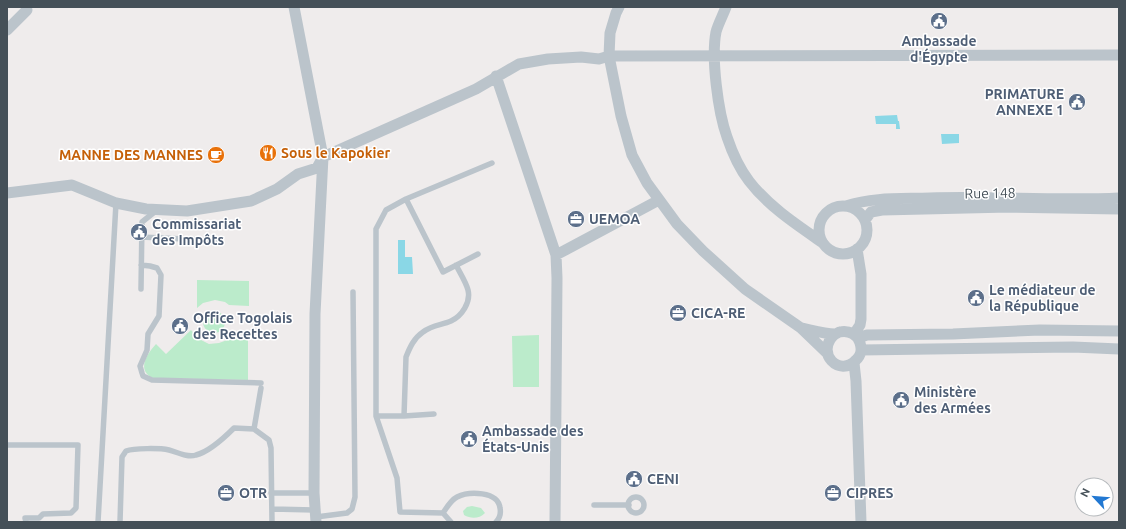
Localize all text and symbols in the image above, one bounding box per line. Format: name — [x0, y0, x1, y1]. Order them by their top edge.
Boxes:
public building icon: Ambassade d'Égypte — [929, 11, 949, 31]
place label: Ambassade d'Égypte — [901, 33, 977, 65]
place label: PRIMATURE ANNEXE 1 — [985, 86, 1064, 118]
public building icon: PRIMATURE ANNEXE 1 — [1067, 92, 1087, 112]
restaurant icon: Sous le Kapokier — [258, 143, 278, 163]
cafe icon: MANNE DES MANNES — [206, 145, 226, 165]
place label: Sous le Kapokier — [281, 145, 391, 161]
place label: MANNE DES MANNES — [59, 147, 203, 163]
street label: Rue 148 — [964, 185, 1016, 201]
office icon: UEMOA — [566, 209, 586, 229]
place label: UEMOA — [589, 211, 640, 227]
place label: Commissariat des Impôts — [152, 216, 241, 248]
public building icon: Commissariat des Impôts — [129, 222, 149, 242]
place label: Le médiateur de la République — [989, 282, 1096, 314]
public building icon: Le médiateur de la République — [966, 288, 986, 308]
office icon: CICA-RE — [668, 303, 688, 323]
place label: CICA-RE — [691, 305, 745, 321]
place label: Office Togolais des Recettes — [193, 310, 293, 342]
public building icon: Office Togolais des Recettes — [170, 316, 190, 336]
place label: Ministère des Armées — [914, 384, 991, 416]
public building icon: Ministère des Armées — [891, 390, 911, 410]
place label: Ambassade des États-Unis — [482, 423, 584, 455]
public building icon: Ambassade des États-Unis — [459, 429, 479, 449]
public building icon: CENI — [624, 469, 644, 489]
place label: CENI — [647, 471, 679, 487]
north arrow — [1074, 477, 1114, 517]
office icon: OTR — [216, 483, 236, 503]
office icon: CIPRES — [823, 483, 843, 503]
place label: OTR — [239, 485, 267, 501]
place label: CIPRES — [846, 485, 894, 501]
text: N — [1078, 486, 1092, 499]

